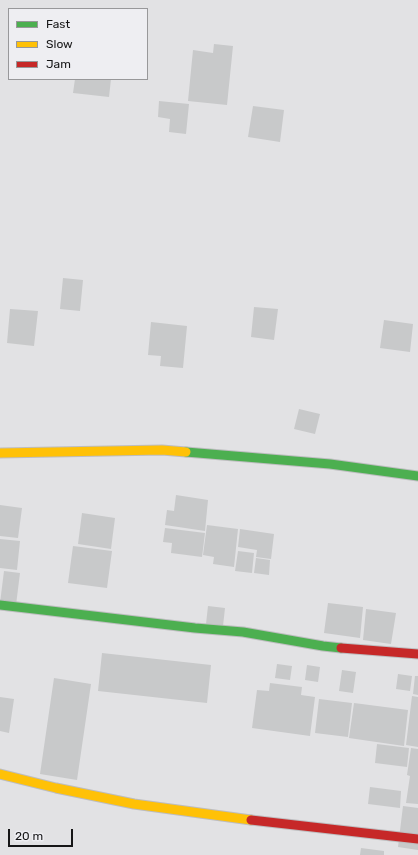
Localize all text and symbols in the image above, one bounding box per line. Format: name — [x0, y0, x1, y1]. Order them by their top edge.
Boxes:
legend — [8, 8, 148, 80]
text: Fast — [46, 17, 70, 31]
text: Slow — [46, 37, 73, 51]
text: Jam — [46, 57, 71, 71]
scale bar — [10, 821, 75, 847]
text: 20 m — [15, 829, 43, 843]

